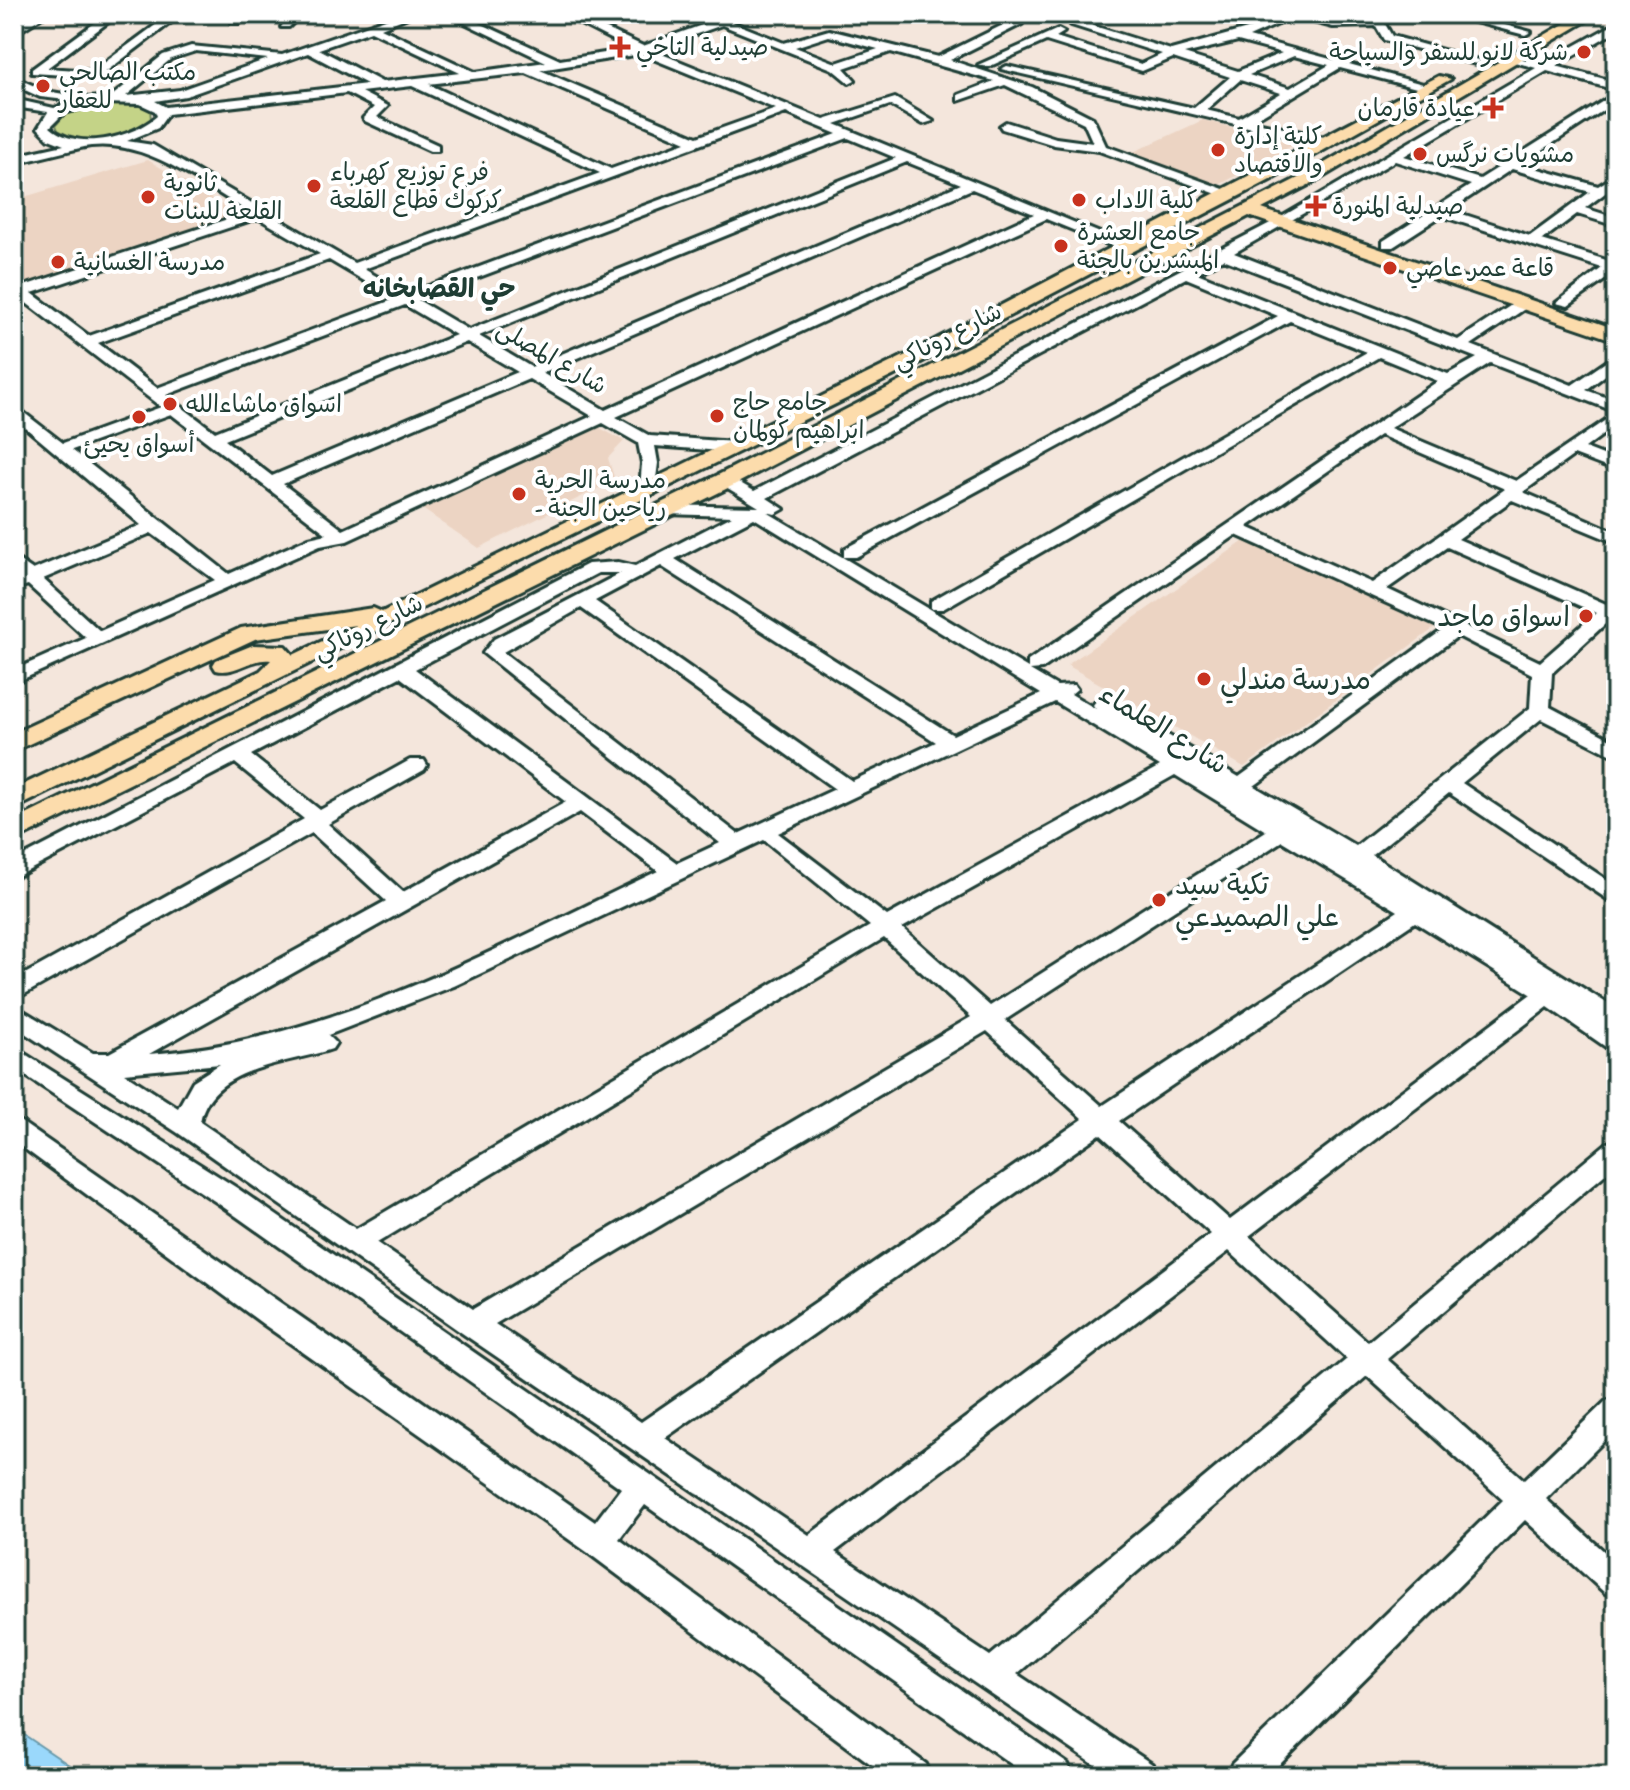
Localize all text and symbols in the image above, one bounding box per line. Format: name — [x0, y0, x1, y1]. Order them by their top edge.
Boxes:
place label: صيدلية التاخي — [636, 36, 769, 68]
marker: صيدلية التاخي — [611, 38, 629, 56]
place label: شركة لانو للسفر والسياحة — [1329, 41, 1568, 70]
marker: شركة لانو للسفر والسياحة — [1575, 43, 1593, 61]
place label: مكتب الصالحي للعقار — [57, 61, 196, 118]
marker: مكتب الصالحي للعقار — [34, 77, 52, 95]
place label: عيادة قارمان — [1358, 97, 1475, 126]
marker: عيادة قارمان — [1482, 97, 1504, 119]
place label: كلية إدارة والاقتصاد — [1234, 125, 1323, 182]
place label: مشويات نرگس — [1436, 140, 1574, 172]
marker: كلية إدارة والاقتصاد — [1209, 141, 1227, 159]
marker: مشويات نرگس — [1411, 145, 1429, 163]
place label: فرع توزيع كهرباء كركوك قطاع القلعة — [330, 161, 502, 218]
place label: ثانوية القلعة للبنات — [164, 172, 283, 229]
marker: فرع توزيع كهرباء كركوك قطاع القلعة — [305, 177, 323, 195]
marker: ثانوية القلعة للبنات — [139, 188, 157, 206]
place label: كلية الاداب — [1095, 189, 1198, 218]
marker: كلية الاداب — [1070, 191, 1088, 209]
place label: صيدلية المنورة — [1332, 195, 1463, 224]
marker: صيدلية المنورة — [1307, 197, 1325, 215]
place label: جامع العشرة المبشرين بالجنة — [1077, 221, 1219, 278]
marker: جامع العشرة المبشرين بالجنة — [1052, 237, 1070, 255]
place label: مدرسة الغسانية — [74, 251, 225, 280]
marker: مدرسة الغسانية — [49, 253, 67, 271]
place label: قاعة عمر عاصي — [1406, 257, 1554, 289]
marker: قاعة عمر عاصي — [1381, 259, 1399, 277]
district label: حي القصابخانه — [362, 277, 516, 312]
street label: شارع روناكي — [889, 299, 1009, 382]
street label: شارع المصلى — [490, 317, 610, 403]
place label: جامع حاج ابراهيم كولمان — [733, 391, 864, 448]
place label: اسواق ماشاءالله — [186, 393, 342, 422]
marker: اسواق ماشاءالله — [161, 395, 179, 413]
marker: جامع حاج ابراهيم كولمان — [708, 407, 726, 425]
marker: أسواق يحيئ — [130, 408, 148, 426]
place label: أسواق يحيئ — [84, 429, 195, 462]
place label: مدرسة الحرية - رياحين الجنة — [535, 469, 666, 526]
marker: مدرسة الحرية - رياحين الجنة — [510, 485, 528, 503]
street label: شارع روناكي — [310, 591, 431, 672]
place label: اسواق ماجد — [1437, 604, 1570, 637]
marker: اسواق ماجد — [1577, 607, 1595, 625]
place label: مدرسة مندلي — [1220, 667, 1371, 704]
marker: مدرسة مندلي — [1195, 670, 1213, 688]
street label: شارع العلماء — [1091, 679, 1232, 784]
place label: تكية سيد علي الصميدعي — [1175, 872, 1339, 941]
marker: تكية سيد علي الصميدعي — [1150, 891, 1168, 909]

